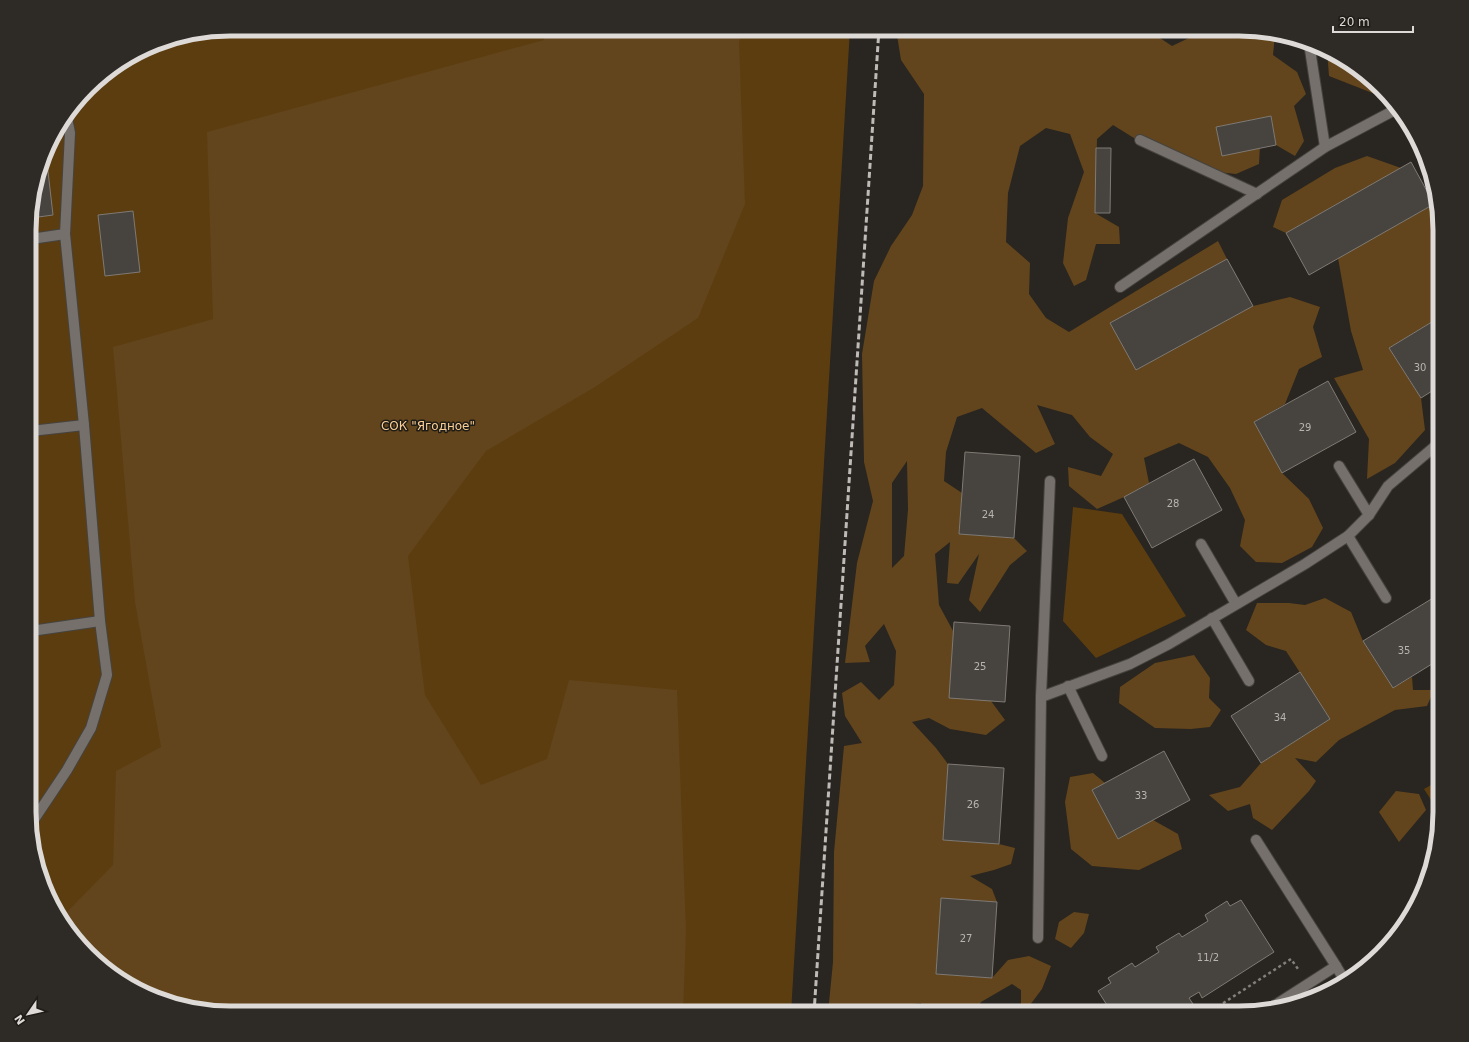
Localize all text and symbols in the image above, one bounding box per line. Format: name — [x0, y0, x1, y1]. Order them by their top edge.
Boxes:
scale bar — [1333, 8, 1413, 34]
text: 20 m — [1339, 15, 1370, 29]
house number: 30 — [1414, 362, 1426, 373]
park label: СОК "Ягодное" — [381, 419, 475, 433]
house number: 29 — [1299, 422, 1311, 433]
house number: 28 — [1167, 498, 1179, 509]
house number: 24 — [982, 509, 994, 520]
house number: 35 — [1398, 645, 1410, 656]
house number: 25 — [974, 661, 986, 672]
house number: 34 — [1274, 712, 1286, 723]
house number: 33 — [1135, 790, 1147, 801]
house number: 26 — [967, 799, 979, 810]
house number: 27 — [960, 933, 972, 944]
house number: 11/2 — [1197, 952, 1219, 963]
north arrow — [8, 994, 48, 1034]
text: N — [12, 1012, 28, 1027]

